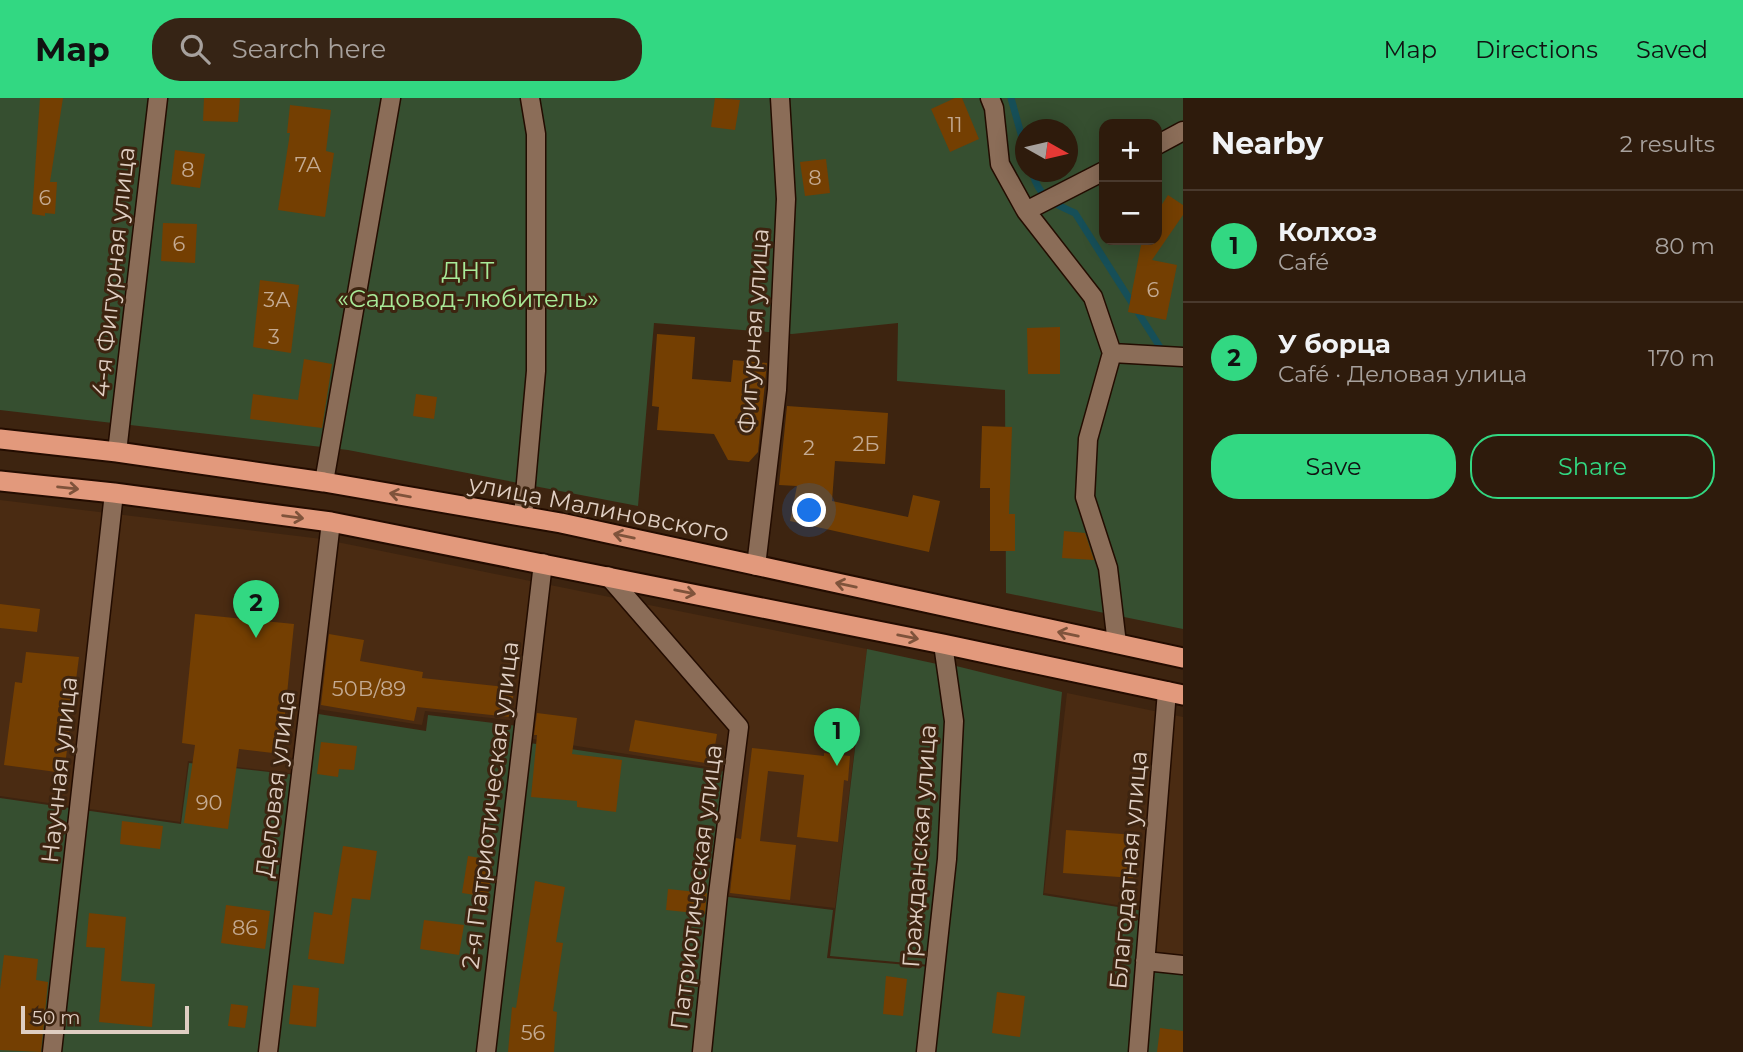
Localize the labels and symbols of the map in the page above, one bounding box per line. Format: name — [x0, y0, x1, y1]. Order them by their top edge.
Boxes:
house number: 11 — [947, 112, 963, 137]
north arrow — [1015, 119, 1078, 182]
street label: 4-я Фигурная улица — [85, 146, 141, 398]
house number: 7А — [295, 152, 322, 177]
house number: 8 — [181, 157, 195, 182]
house number: 8 — [808, 165, 822, 190]
house number: 6 — [39, 185, 52, 210]
street label: Фигурная улица — [731, 227, 775, 435]
house number: 6 — [173, 231, 186, 256]
park label: ДНТ «Садовод-любитель» — [337, 256, 599, 313]
house number: 6 — [1147, 277, 1160, 302]
house number: 3А — [263, 287, 291, 312]
house number: 3 — [268, 324, 280, 349]
house number: 2Б — [852, 431, 880, 456]
house number: 2 — [803, 435, 815, 460]
street label: улица Малиновского — [465, 468, 732, 547]
one-way arrow — [56, 481, 79, 494]
one-way arrow — [389, 488, 412, 501]
your location — [792, 493, 826, 527]
one-way arrow — [282, 511, 304, 524]
one-way arrow — [613, 529, 636, 543]
one-way arrow — [835, 578, 858, 592]
pin: 2 — [233, 580, 279, 638]
one-way arrow — [673, 586, 696, 600]
one-way arrow — [1057, 626, 1080, 640]
one-way arrow — [896, 631, 919, 645]
street label: 2-я Патриотическая улица — [456, 640, 524, 970]
street label: Научная улица — [35, 675, 83, 865]
house number: 50В/89 — [332, 676, 406, 701]
street label: Деловая улица — [249, 689, 301, 879]
pin: 1 — [814, 708, 860, 766]
street label: Гражданская улица — [896, 723, 942, 969]
street label: Патриотическая улица — [664, 743, 728, 1031]
street label: Благодатная улица — [1103, 750, 1153, 990]
house number: 90 — [196, 790, 222, 815]
house number: 86 — [232, 915, 258, 940]
scale bar — [21, 1003, 189, 1035]
house number: 56 — [521, 1020, 546, 1045]

